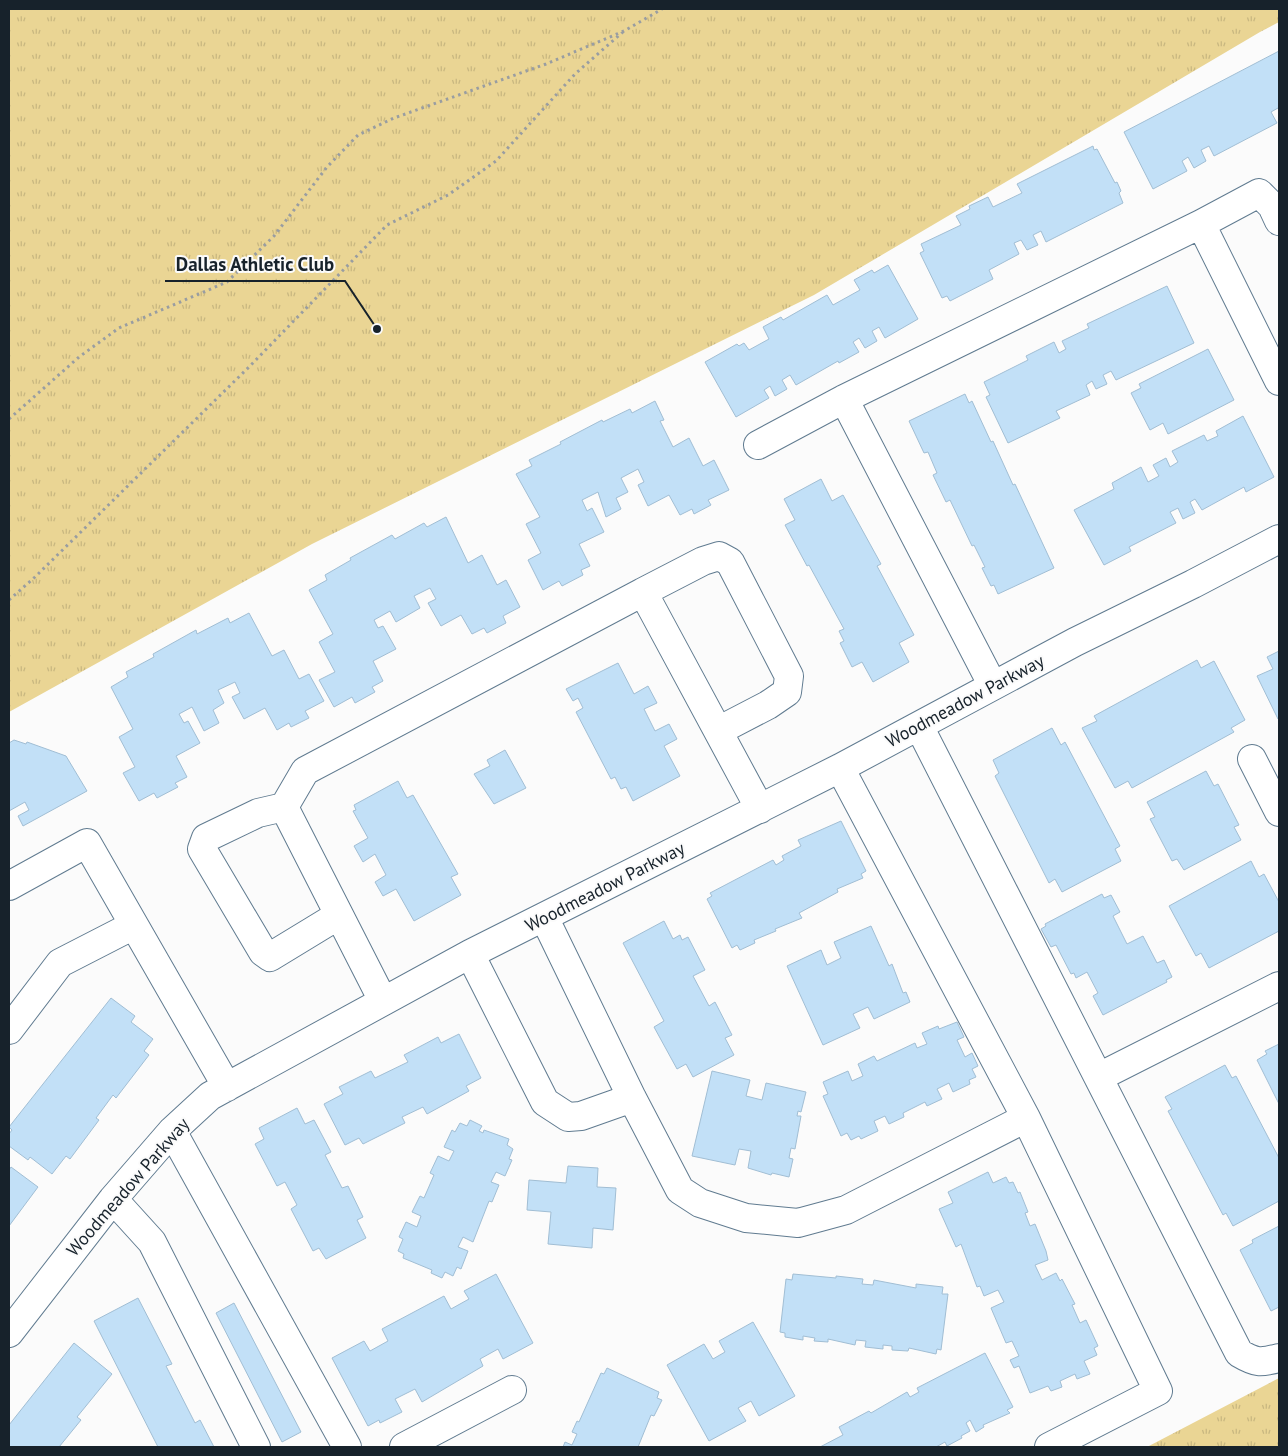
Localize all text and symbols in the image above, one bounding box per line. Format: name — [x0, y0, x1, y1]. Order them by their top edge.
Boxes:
callout: Dallas Athletic Club — [165, 247, 345, 281]
text: Dallas Athletic Club — [176, 252, 334, 276]
street label: Woodmeadow Parkway — [882, 649, 1048, 752]
street label: Woodmeadow Parkway — [521, 836, 689, 937]
street label: Woodmeadow Parkway — [61, 1112, 195, 1261]

